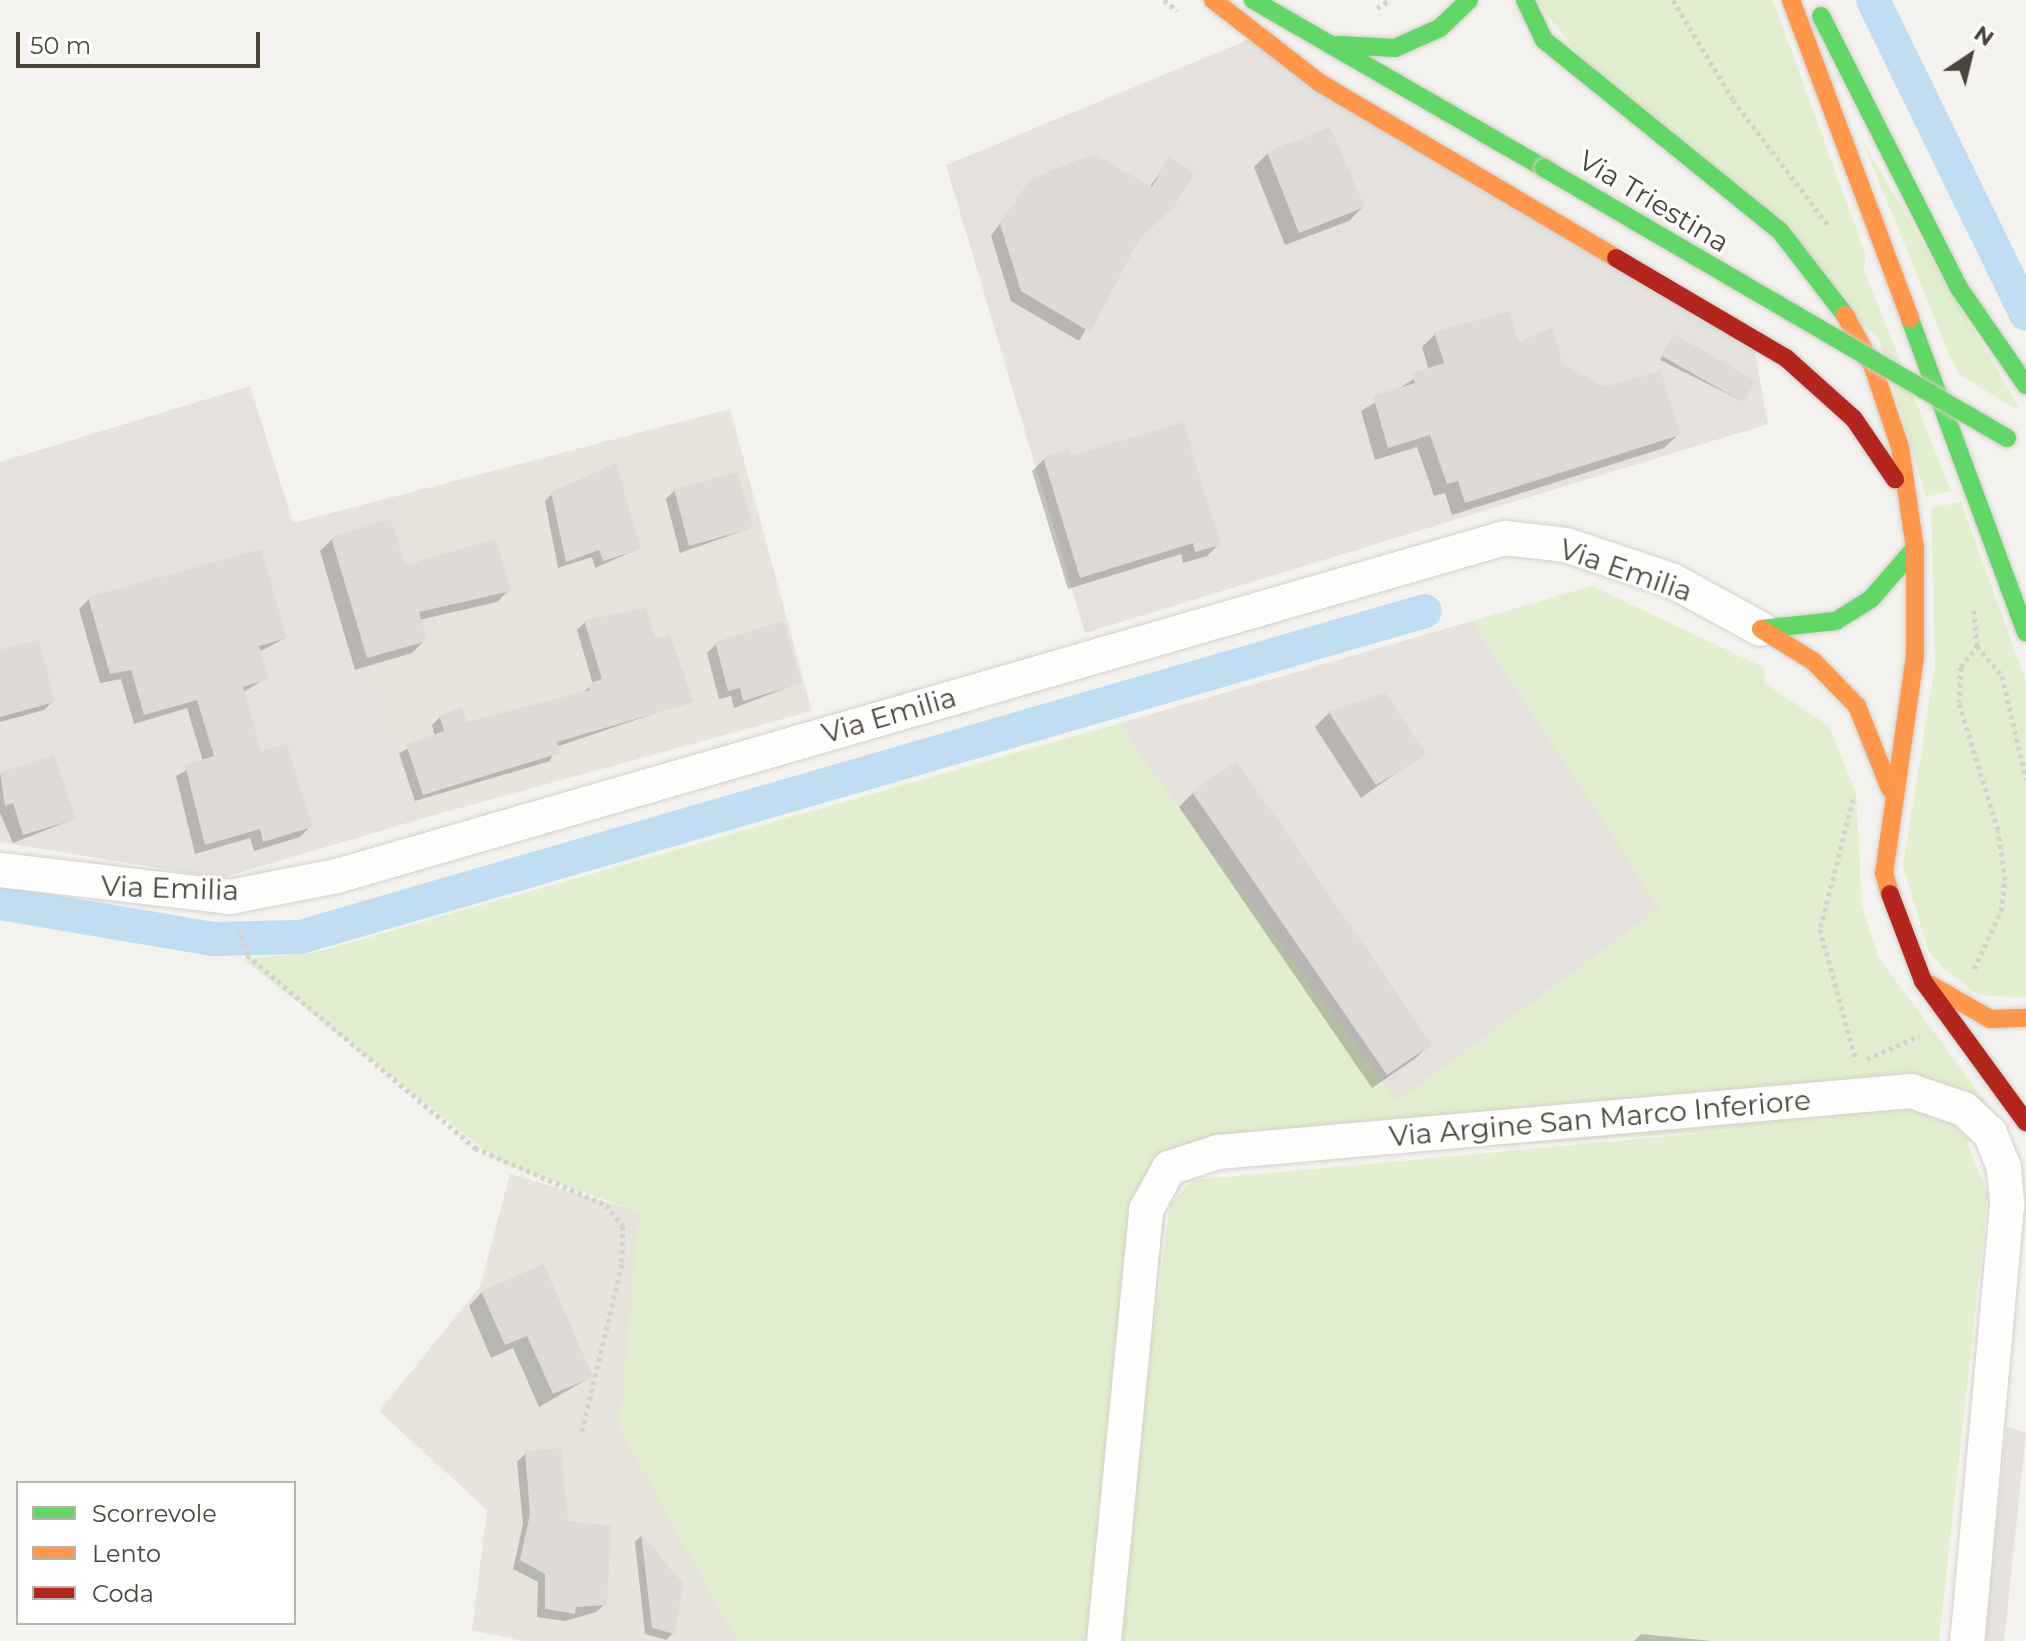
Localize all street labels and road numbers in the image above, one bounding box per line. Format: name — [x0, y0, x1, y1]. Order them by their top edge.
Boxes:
street label: Via Triestina — [1573, 143, 1735, 259]
street label: Via Emilia — [1555, 532, 1697, 608]
street label: Via Emilia — [818, 680, 960, 750]
street label: Via Emilia — [100, 869, 240, 907]
street label: Via Argine San Marco Inferiore — [1388, 1083, 1812, 1153]

